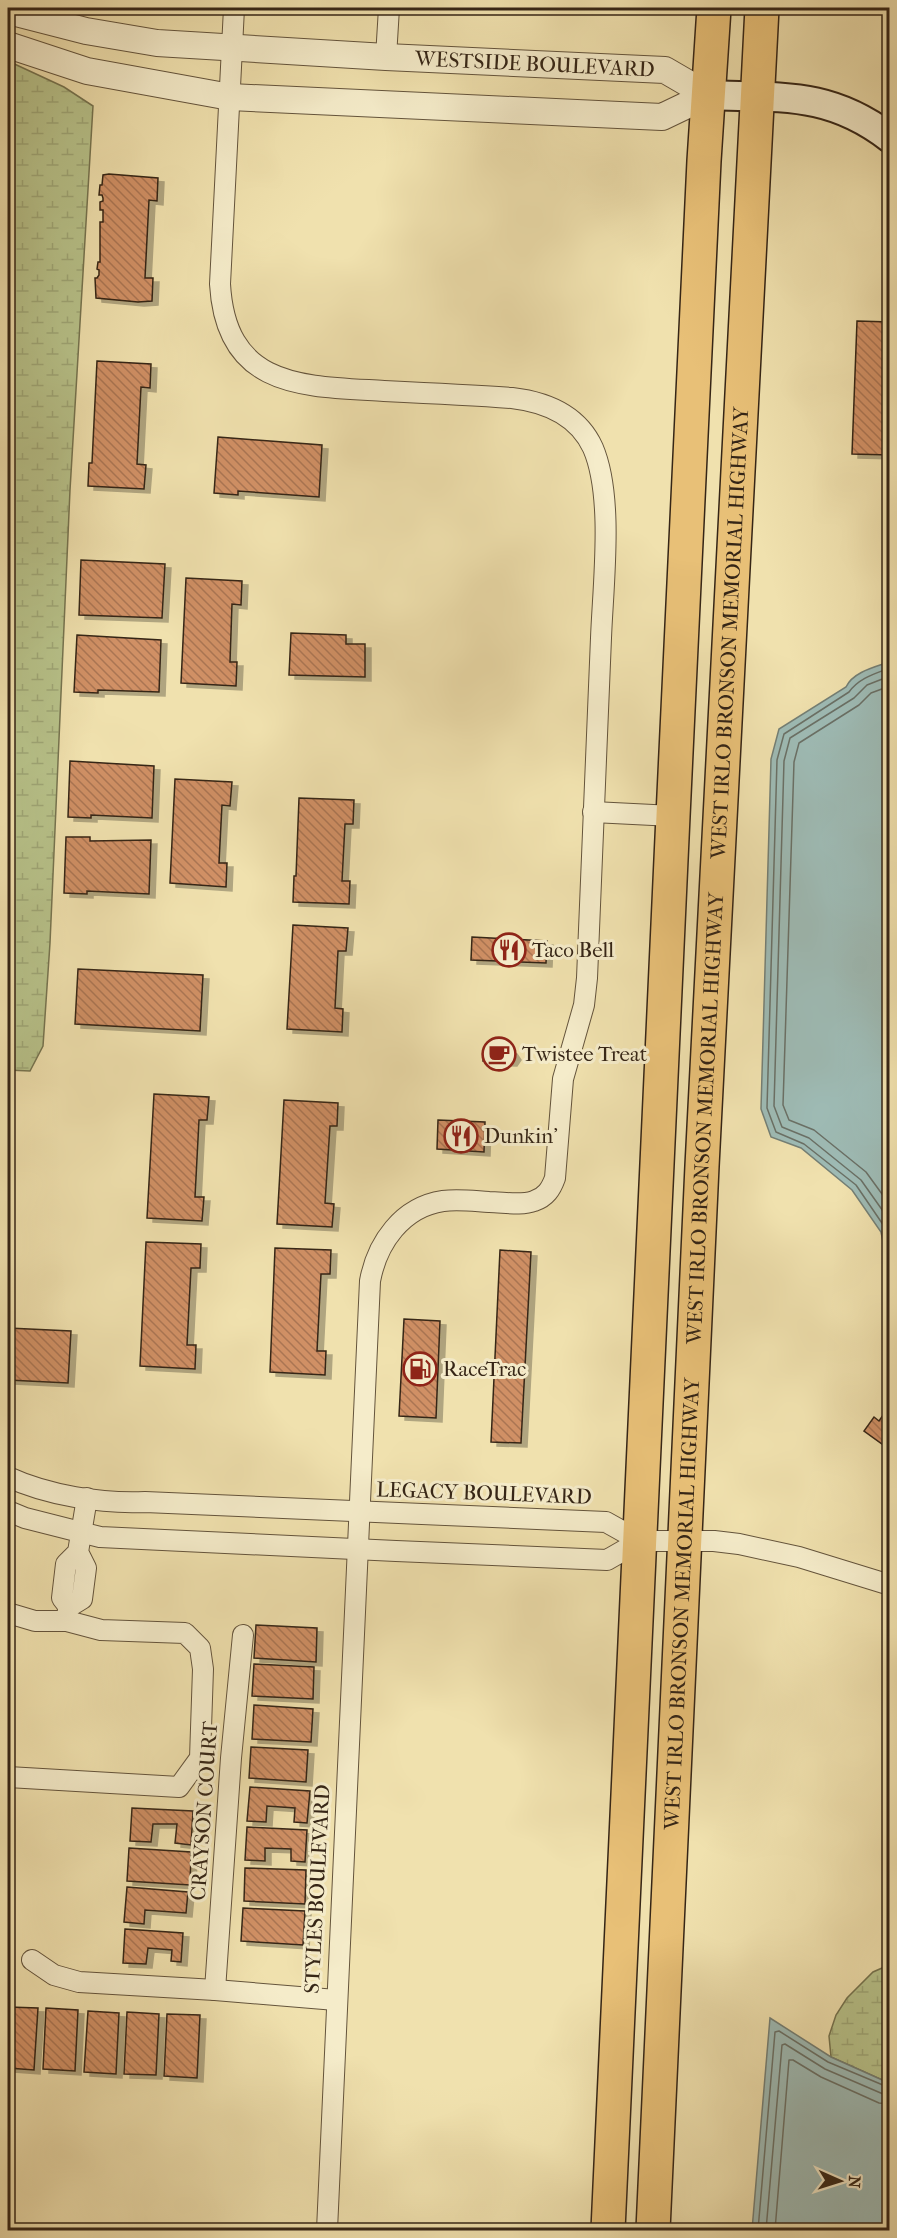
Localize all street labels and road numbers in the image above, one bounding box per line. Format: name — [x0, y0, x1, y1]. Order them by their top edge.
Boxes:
street label: WESTSIDE BOULEVARD — [414, 46, 655, 82]
street label: WEST IRLO BRONSON MEMORIAL HIGHWAY — [706, 406, 753, 860]
street label: WEST IRLO BRONSON MEMORIAL HIGHWAY — [682, 891, 728, 1346]
street label: WEST IRLO BRONSON MEMORIAL HIGHWAY — [659, 1376, 704, 1831]
street label: LEGACY BOULEVARD — [376, 1477, 592, 1509]
street label: CRAYSON COURT — [186, 1720, 222, 1901]
street label: STYLES BOULEVARD — [300, 1784, 334, 1994]

